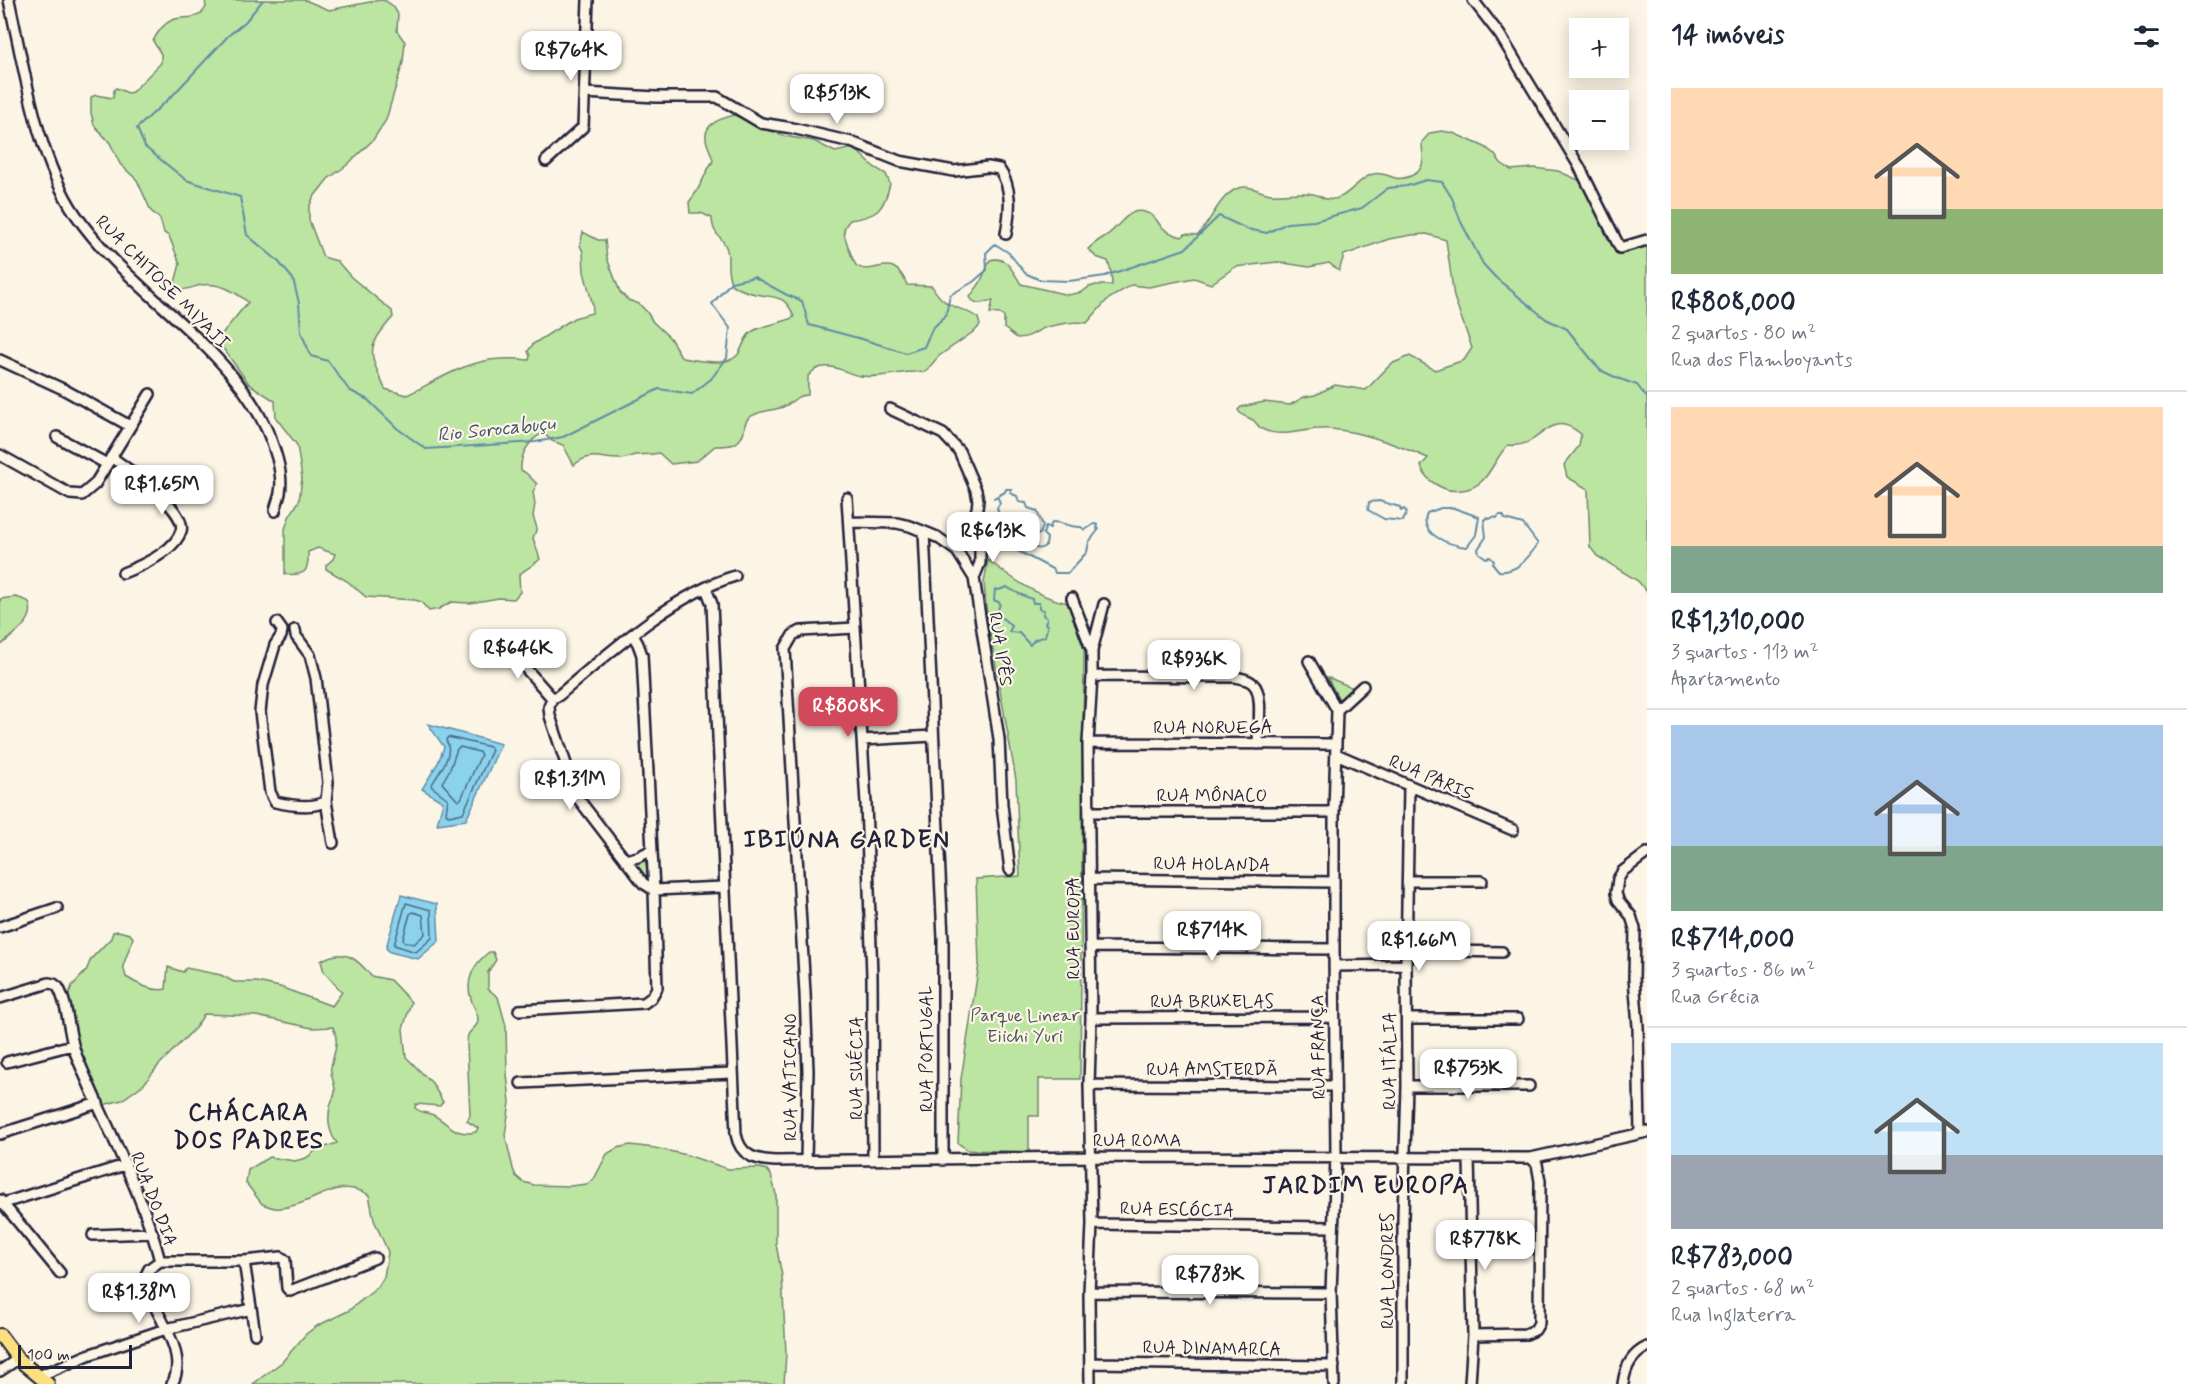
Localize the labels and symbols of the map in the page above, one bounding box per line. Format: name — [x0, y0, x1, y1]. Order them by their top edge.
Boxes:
pin: R$764K — [522, 31, 620, 82]
pin: R$513K — [788, 74, 886, 125]
street label: RUA CHITOSE MIYAJI — [90, 210, 235, 355]
water label: Rio Sorocabuçu — [436, 410, 558, 449]
pin: R$1.65M — [107, 465, 217, 516]
pin: R$613K — [944, 512, 1042, 563]
street label: RUA IPÊS — [982, 610, 1018, 688]
pin: R$646K — [469, 629, 567, 680]
pin: R$936K — [1145, 640, 1243, 691]
pin: R$808K — [799, 687, 897, 738]
street label: RUA NORUEGA — [1153, 716, 1273, 740]
street label: RUA PARIS — [1385, 750, 1476, 806]
pin: R$1.31M — [515, 760, 625, 811]
street label: RUA MÔNACO — [1157, 784, 1267, 808]
district label: IBIÚNA GARDEN — [743, 825, 951, 856]
street label: RUA HOLANDA — [1153, 852, 1271, 878]
street label: RUA EUROPA — [1062, 877, 1086, 979]
pin: R$714K — [1163, 911, 1261, 962]
pin: R$1.66M — [1364, 921, 1474, 972]
street label: RUA PORTUGAL — [915, 986, 939, 1112]
street label: RUA BRUXELAS — [1150, 990, 1274, 1014]
street label: RUA FRANÇA — [1306, 994, 1332, 1100]
park label: Parque Linear Eiichi Yuri — [970, 1004, 1080, 1049]
street label: RUA ITÁLIA — [1378, 1012, 1402, 1110]
street label: RUA VATICANO — [779, 1013, 803, 1141]
street label: RUA SUÉCIA — [845, 1016, 869, 1120]
pin: R$753K — [1419, 1049, 1517, 1100]
street label: RUA AMSTERDÃ — [1146, 1058, 1278, 1082]
district label: CHÁCARA DOS PADRES — [173, 1097, 325, 1157]
street label: RUA ROMA — [1093, 1129, 1181, 1153]
street label: RUA DO DIA — [124, 1149, 182, 1250]
district label: JARDIM EUROPA — [1262, 1171, 1470, 1202]
street label: RUA ESCÓCIA — [1120, 1197, 1234, 1223]
street label: RUA LONDRES — [1376, 1213, 1400, 1329]
pin: R$778K — [1436, 1220, 1534, 1271]
pin: R$783K — [1161, 1255, 1259, 1306]
pin: R$1.38M — [84, 1273, 194, 1324]
street label: RUA DINAMARCA — [1142, 1336, 1282, 1362]
scale bar — [18, 1342, 132, 1370]

